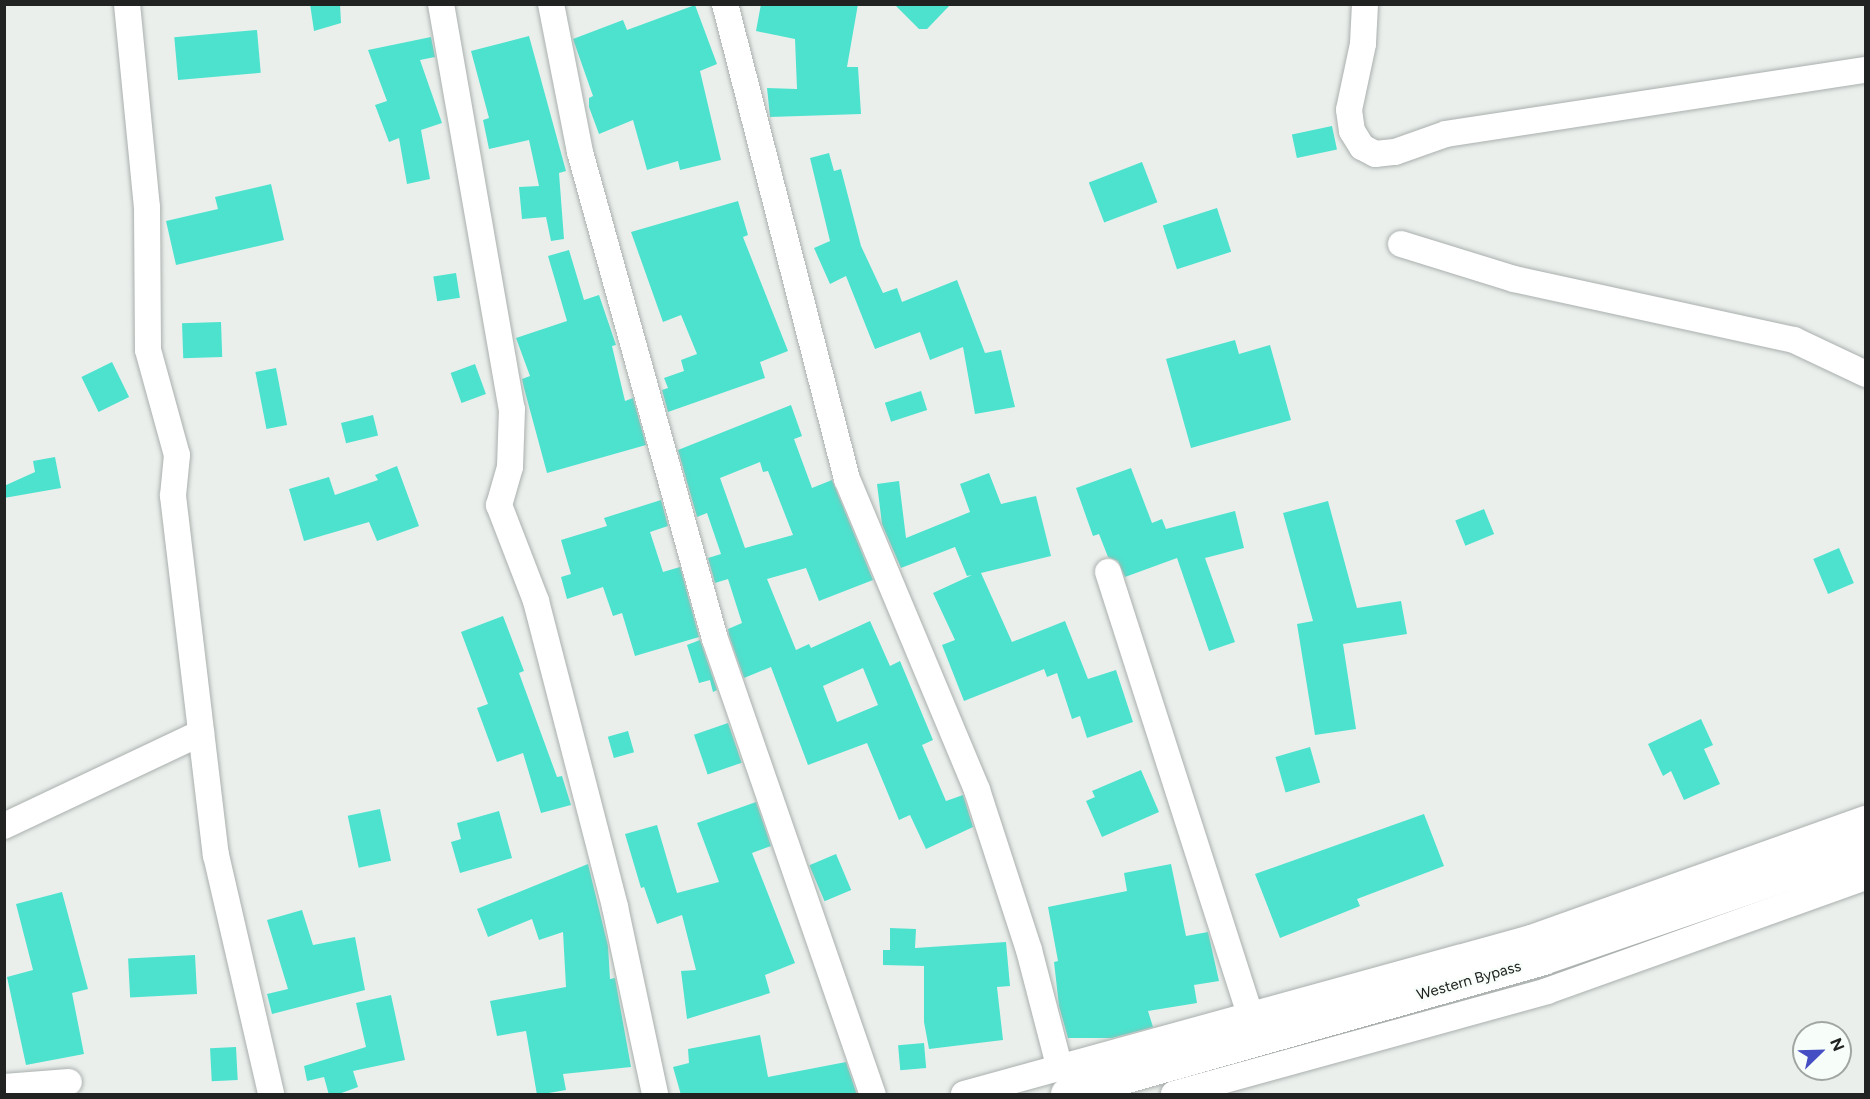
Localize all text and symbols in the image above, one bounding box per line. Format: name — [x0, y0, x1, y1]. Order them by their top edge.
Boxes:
street label: Western Bypass — [1415, 958, 1523, 1004]
north arrow — [1792, 1021, 1852, 1081]
text: N — [1826, 1035, 1848, 1054]

